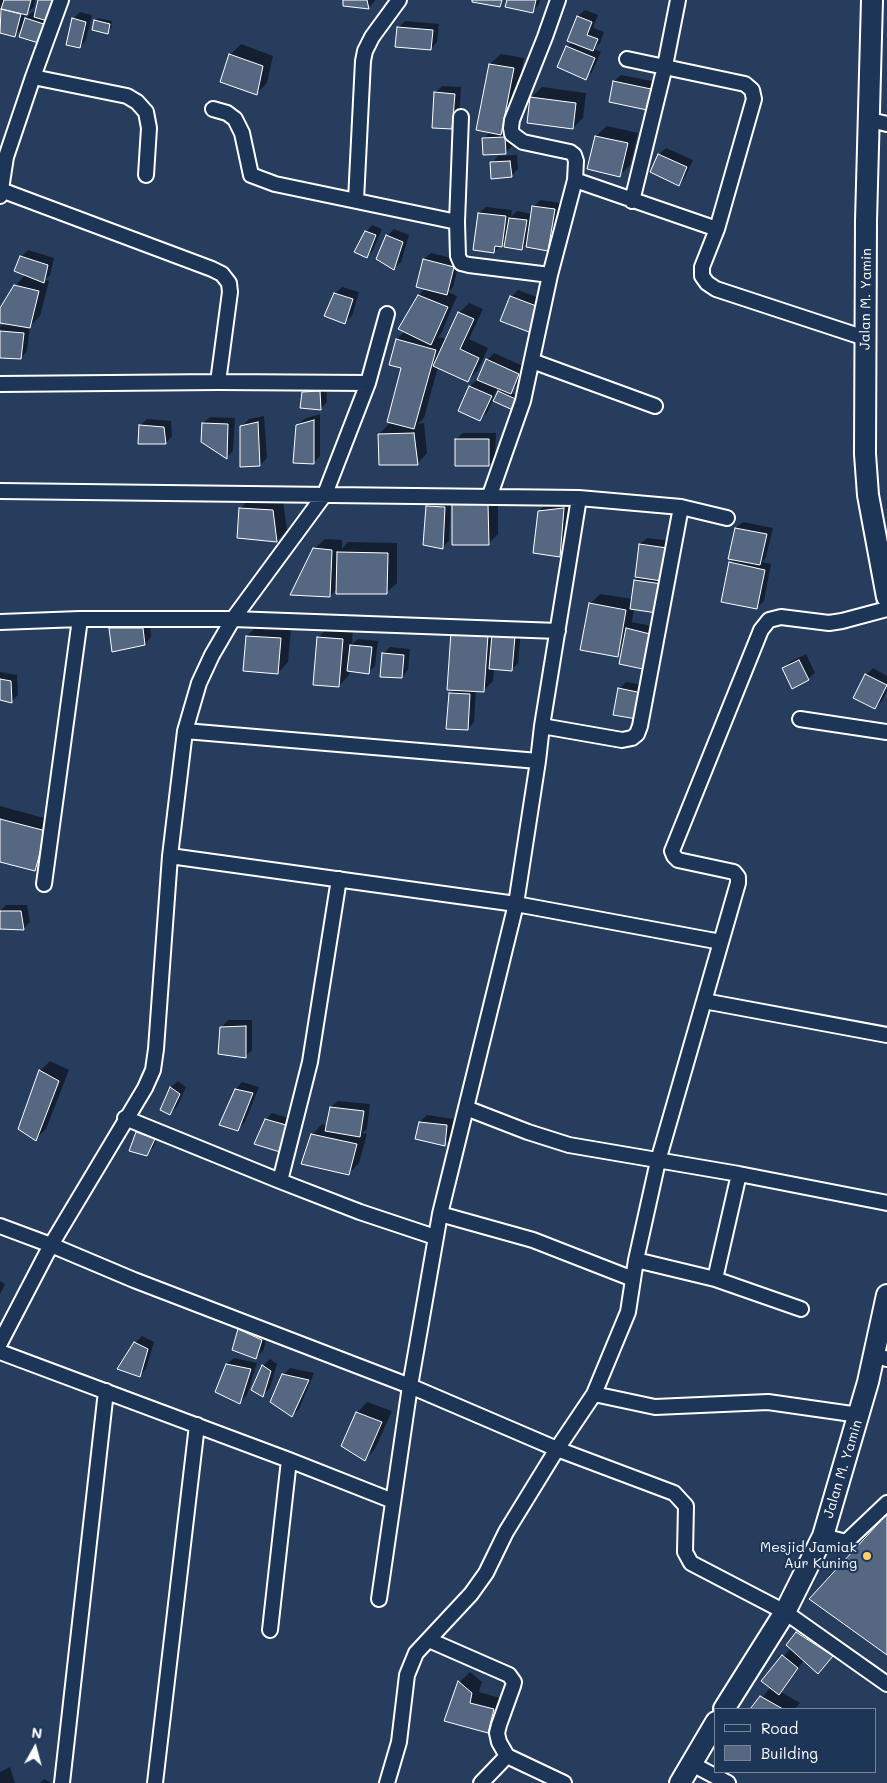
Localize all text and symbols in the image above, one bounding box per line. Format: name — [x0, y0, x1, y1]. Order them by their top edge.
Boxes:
street label: Jalan M. Yamin — [857, 248, 875, 350]
street label: Jalan M. Yamin — [820, 1418, 866, 1520]
place label: Mesjid Jamiak Aur Kuning — [760, 1540, 857, 1572]
marker: Mesjid Jamiak Aur Kuning — [861, 1550, 873, 1562]
legend — [714, 1708, 877, 1773]
text: Road — [761, 1718, 798, 1738]
north arrow — [10, 1723, 60, 1773]
text: N — [30, 1723, 43, 1743]
text: Building — [761, 1743, 818, 1763]

